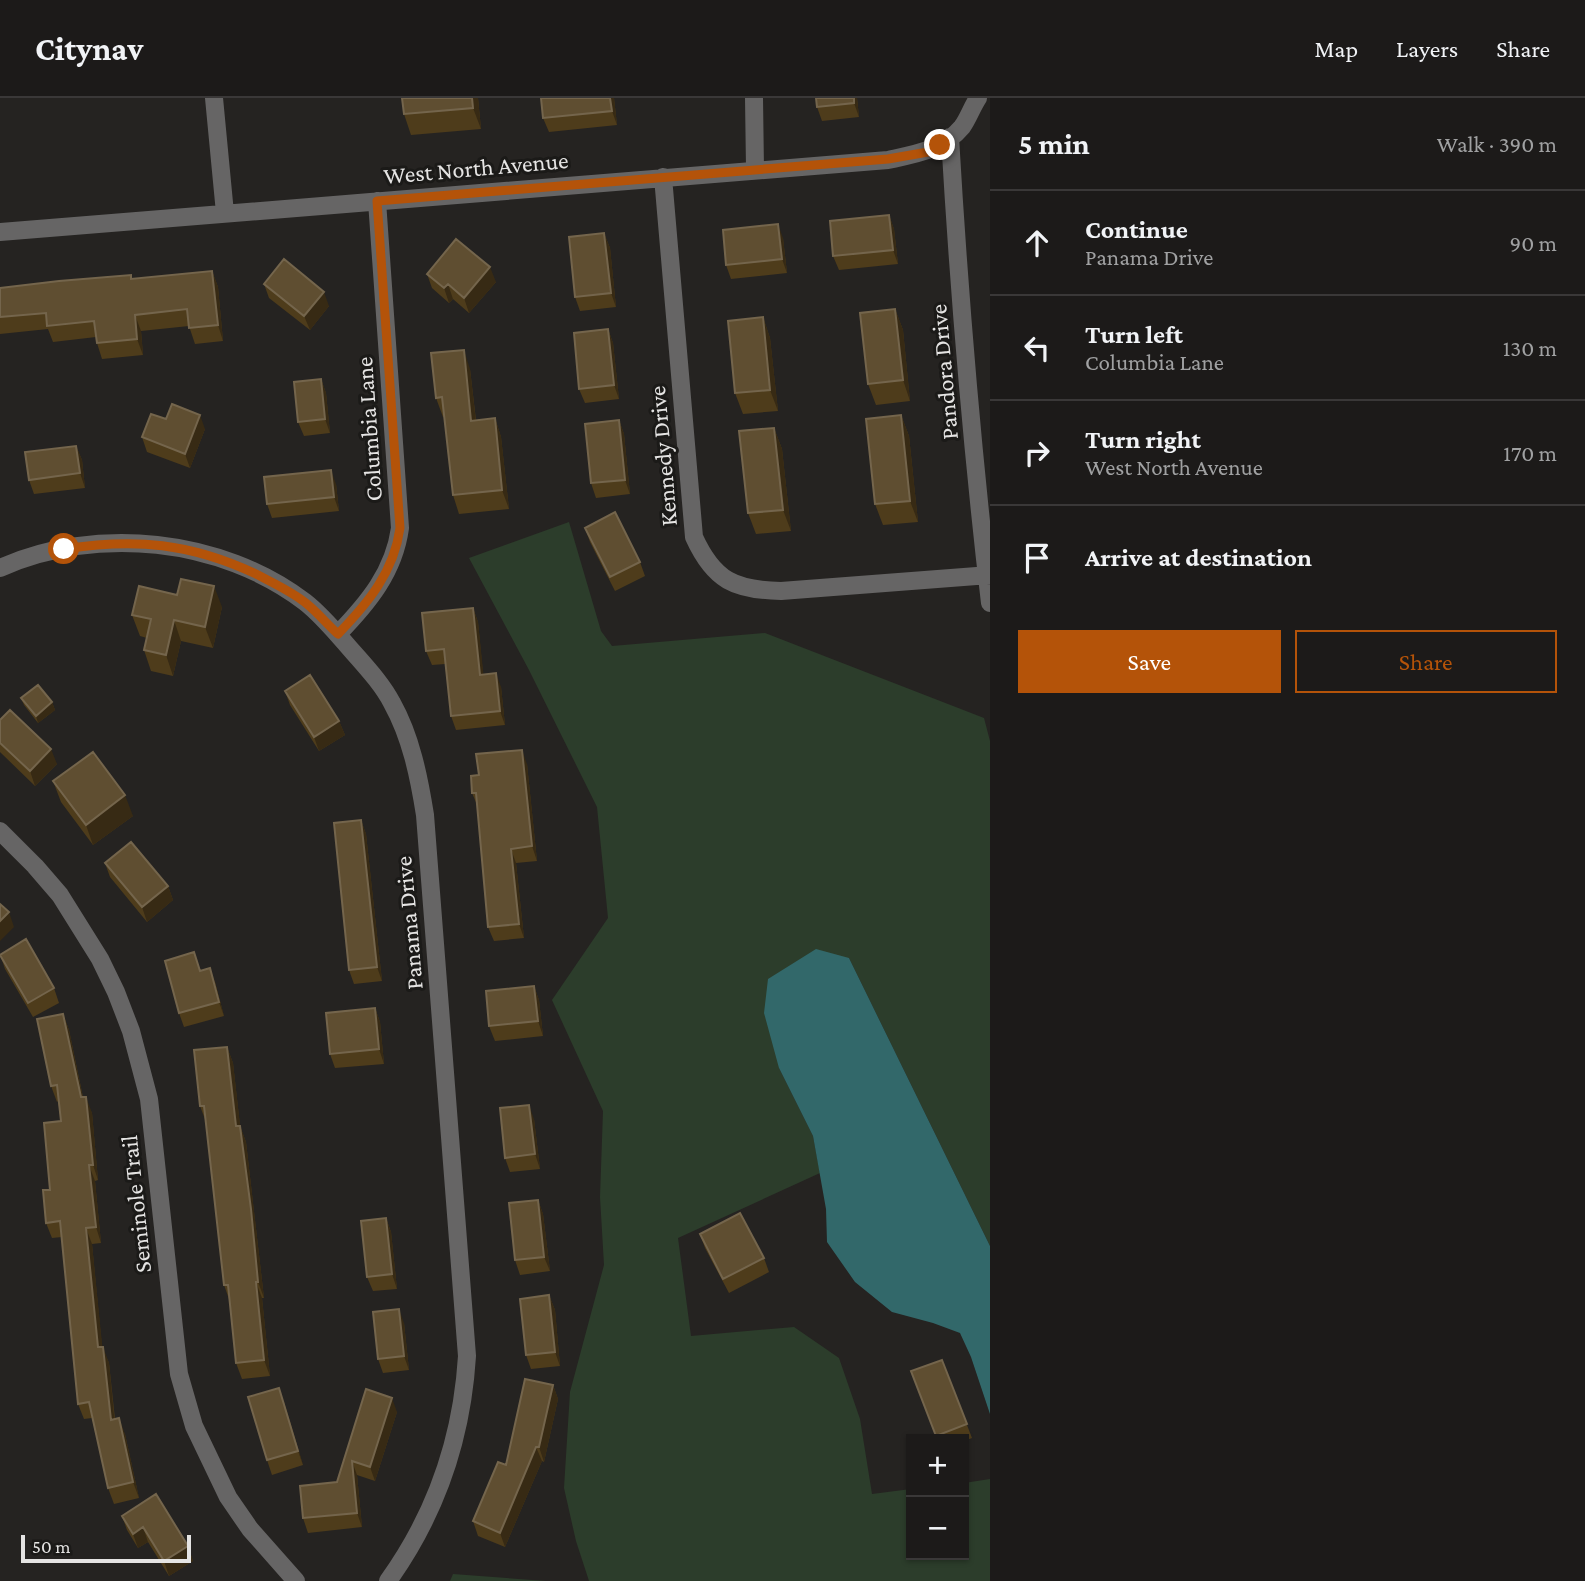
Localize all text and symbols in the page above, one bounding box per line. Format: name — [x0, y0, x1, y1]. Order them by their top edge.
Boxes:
text: Citynav — [35, 30, 143, 67]
text: Map — [1314, 35, 1358, 62]
text: Layers — [1396, 35, 1458, 62]
text: Share — [1496, 35, 1550, 62]
text: 5 min — [1018, 127, 1090, 160]
route end — [924, 129, 955, 160]
text: Walk · 390 m — [1437, 131, 1557, 157]
street label: West North Avenue — [382, 146, 570, 189]
text: Continue — [1085, 215, 1188, 244]
icon: ahead — [1018, 224, 1056, 262]
text: 90 m — [1510, 230, 1557, 256]
text: Panama Drive — [1085, 244, 1213, 270]
street label: Pandora Drive — [924, 303, 963, 441]
text: Turn left — [1085, 320, 1183, 349]
icon: left — [1018, 329, 1056, 367]
text: 130 m — [1503, 335, 1557, 361]
text: Columbia Lane — [1085, 349, 1224, 375]
street label: Columbia Lane — [350, 356, 387, 502]
street label: Kennedy Drive — [643, 385, 682, 527]
text: Turn right — [1085, 425, 1201, 454]
icon: right — [1018, 434, 1056, 472]
text: 170 m — [1503, 440, 1557, 466]
text: West North Avenue — [1085, 454, 1263, 480]
route start — [48, 533, 79, 564]
icon: arrive — [1018, 539, 1056, 577]
text: Arrive at destination — [1085, 543, 1312, 572]
button: Save — [1018, 630, 1281, 693]
button: Share — [1295, 630, 1557, 693]
street label: Panama Drive — [389, 855, 428, 991]
street label: Seminole Trail — [115, 1134, 156, 1274]
map controls — [906, 1434, 969, 1560]
button: + — [906, 1434, 969, 1497]
button: − — [906, 1497, 969, 1560]
scale bar — [21, 1532, 191, 1564]
text: 50 m — [32, 1536, 71, 1557]

